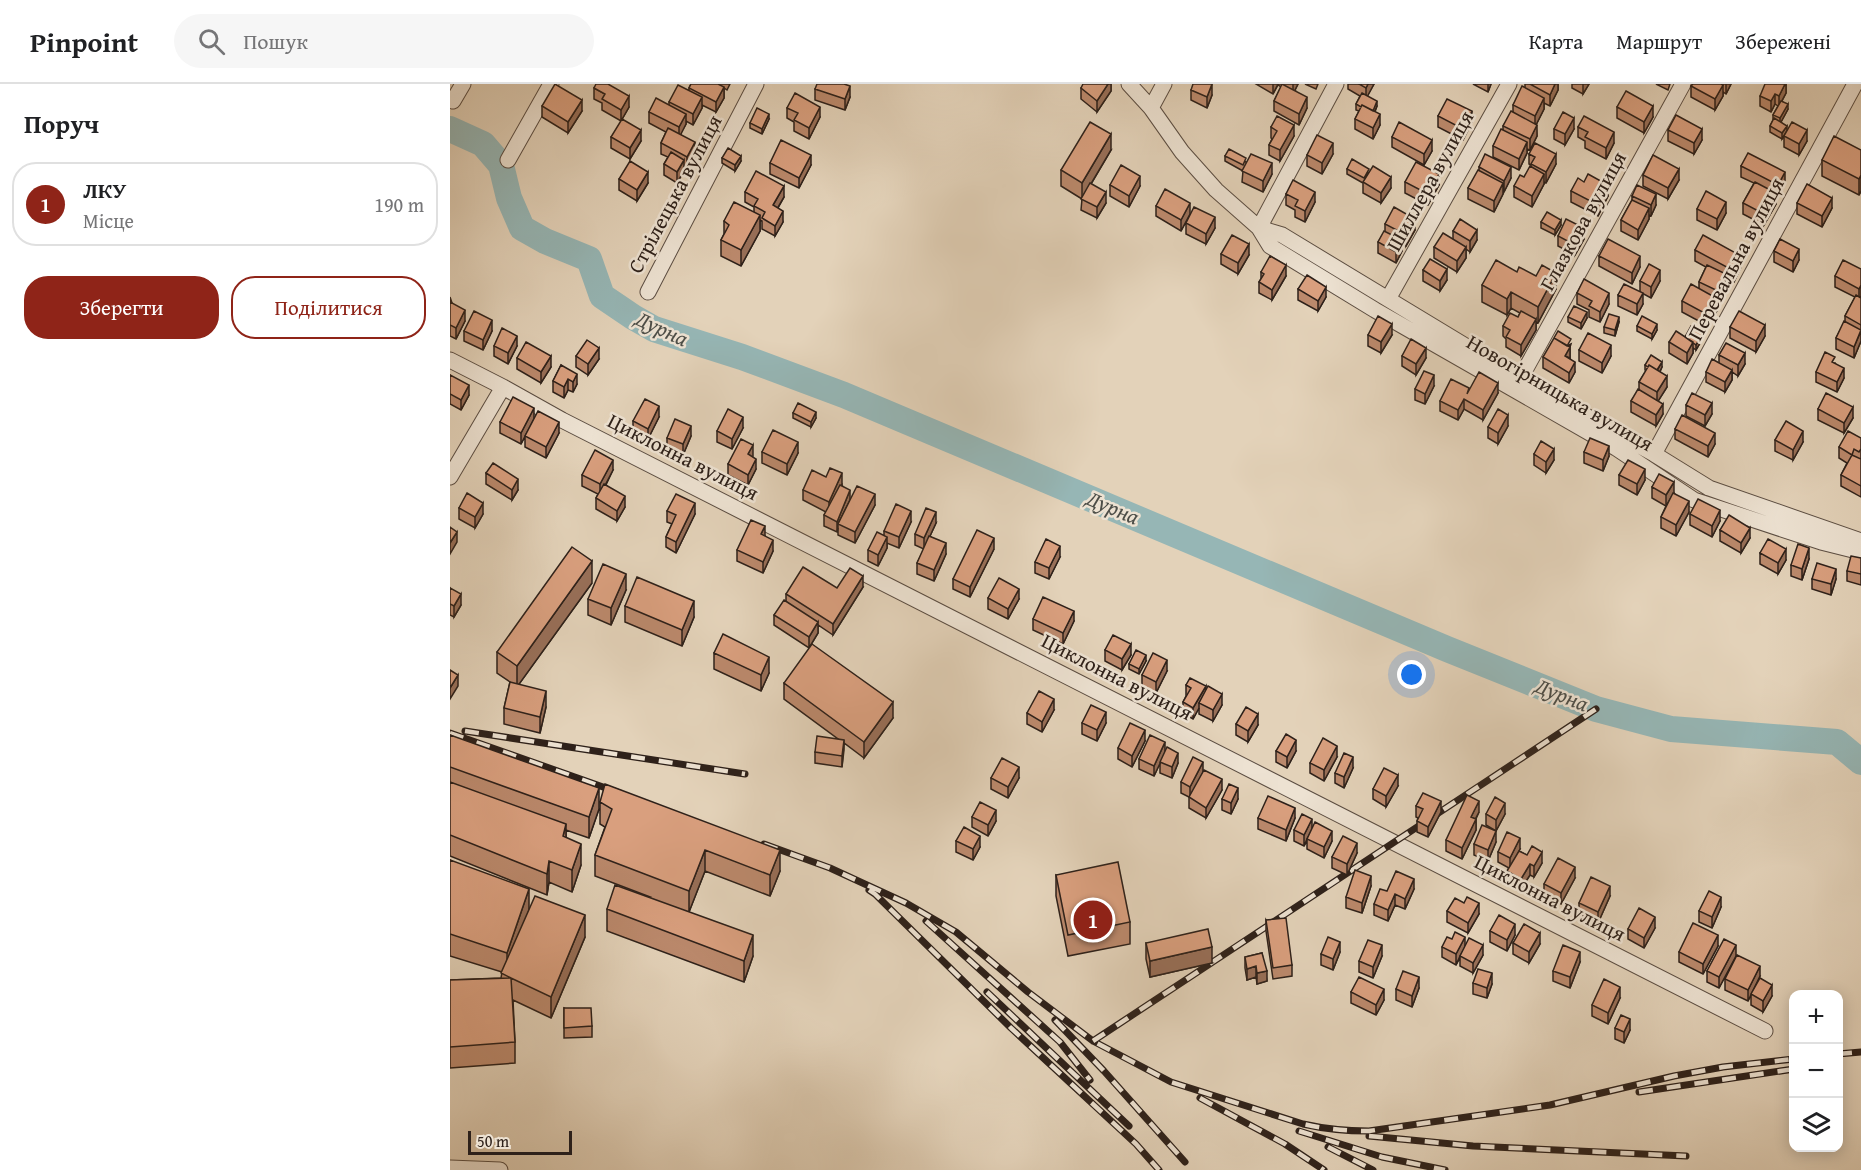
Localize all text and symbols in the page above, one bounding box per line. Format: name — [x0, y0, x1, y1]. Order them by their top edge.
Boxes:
search box — [174, 14, 594, 68]
text: Pinpoint — [30, 21, 138, 62]
icon: search — [195, 25, 228, 58]
text: Пошук — [243, 25, 308, 57]
text: Карта — [1529, 26, 1583, 57]
text: Маршрут — [1616, 26, 1702, 57]
text: Збережені — [1735, 26, 1831, 57]
text: Поруч — [24, 104, 99, 143]
street label: Шиллера вулиця — [1378, 104, 1481, 257]
street label: Стрілецька вулиця — [620, 109, 730, 278]
street label: Глазкова вулиця — [1531, 145, 1634, 296]
street label: Перевальна вулиця — [1679, 171, 1792, 346]
text: ЛКУ — [83, 174, 126, 206]
text: 1 — [40, 190, 51, 219]
text: 190 m — [374, 190, 424, 219]
text: Місце — [83, 206, 134, 235]
button: Зберегти — [24, 276, 219, 339]
button: Поділитися — [231, 276, 426, 339]
water label: Дурна — [629, 301, 694, 354]
street label: Новогірницька вулиця — [1461, 326, 1660, 459]
street label: Циклонна вулиця — [602, 405, 764, 508]
water label: Дурна — [1080, 481, 1144, 532]
street label: Циклонна вулиця — [1036, 625, 1198, 728]
your location — [1397, 660, 1426, 689]
water label: Дурна — [1529, 668, 1593, 719]
street label: Циклонна вулиця — [1469, 846, 1631, 949]
pin: 1 — [1074, 898, 1112, 942]
map controls — [1789, 990, 1843, 1152]
button: + — [1789, 990, 1843, 1044]
button: − — [1789, 1044, 1843, 1098]
button: layers — [1789, 1098, 1843, 1152]
scale bar — [468, 1128, 572, 1156]
text: 50 m — [477, 1129, 509, 1153]

